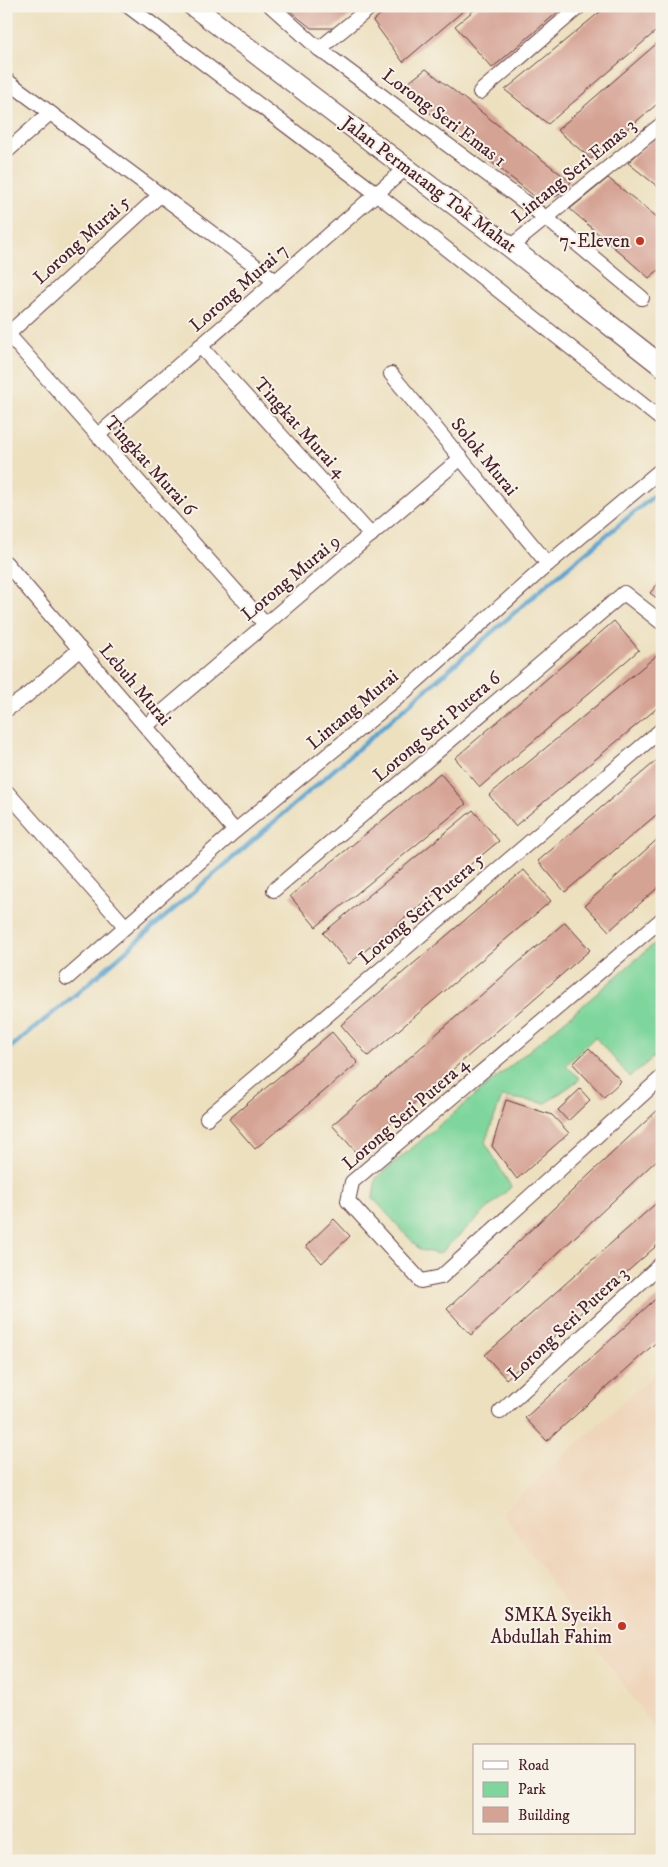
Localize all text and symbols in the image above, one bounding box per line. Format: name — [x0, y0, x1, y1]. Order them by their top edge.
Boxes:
street label: Lorong Seri Emas 1 — [377, 64, 511, 172]
street label: Jalan Permatang Tok Mahat — [335, 110, 521, 258]
street label: Lintang Seri Emas 3 — [507, 114, 641, 228]
street label: Lorong Murai 5 — [29, 190, 136, 289]
place label: 7-Eleven — [559, 230, 630, 253]
marker: 7-Eleven — [634, 235, 646, 247]
street label: Lorong Murai 7 — [185, 239, 293, 337]
street label: Tingkat Murai 4 — [249, 373, 352, 484]
street label: Tingkat Murai 6 — [99, 411, 202, 521]
street label: Solok Murai — [446, 413, 522, 501]
street label: Lorong Murai 9 — [237, 530, 345, 626]
street label: Lebuh Murai — [94, 639, 176, 731]
street label: Lintang Murai — [303, 665, 403, 755]
street label: Lorong Seri Putera 6 — [368, 666, 506, 787]
street label: Lorong Seri Putera 5 — [354, 848, 490, 970]
street label: Lorong Seri Putera 4 — [338, 1052, 475, 1175]
street label: Lorong Seri Putera 3 — [503, 1262, 633, 1386]
place label: SMKA Syeikh Abdullah Fahim — [491, 1604, 612, 1649]
marker: SMKA Syeikh Abdullah Fahim — [616, 1620, 628, 1632]
legend — [473, 1744, 636, 1834]
text: Road — [518, 1756, 550, 1775]
text: Park — [518, 1780, 547, 1799]
text: Building — [518, 1806, 570, 1825]

